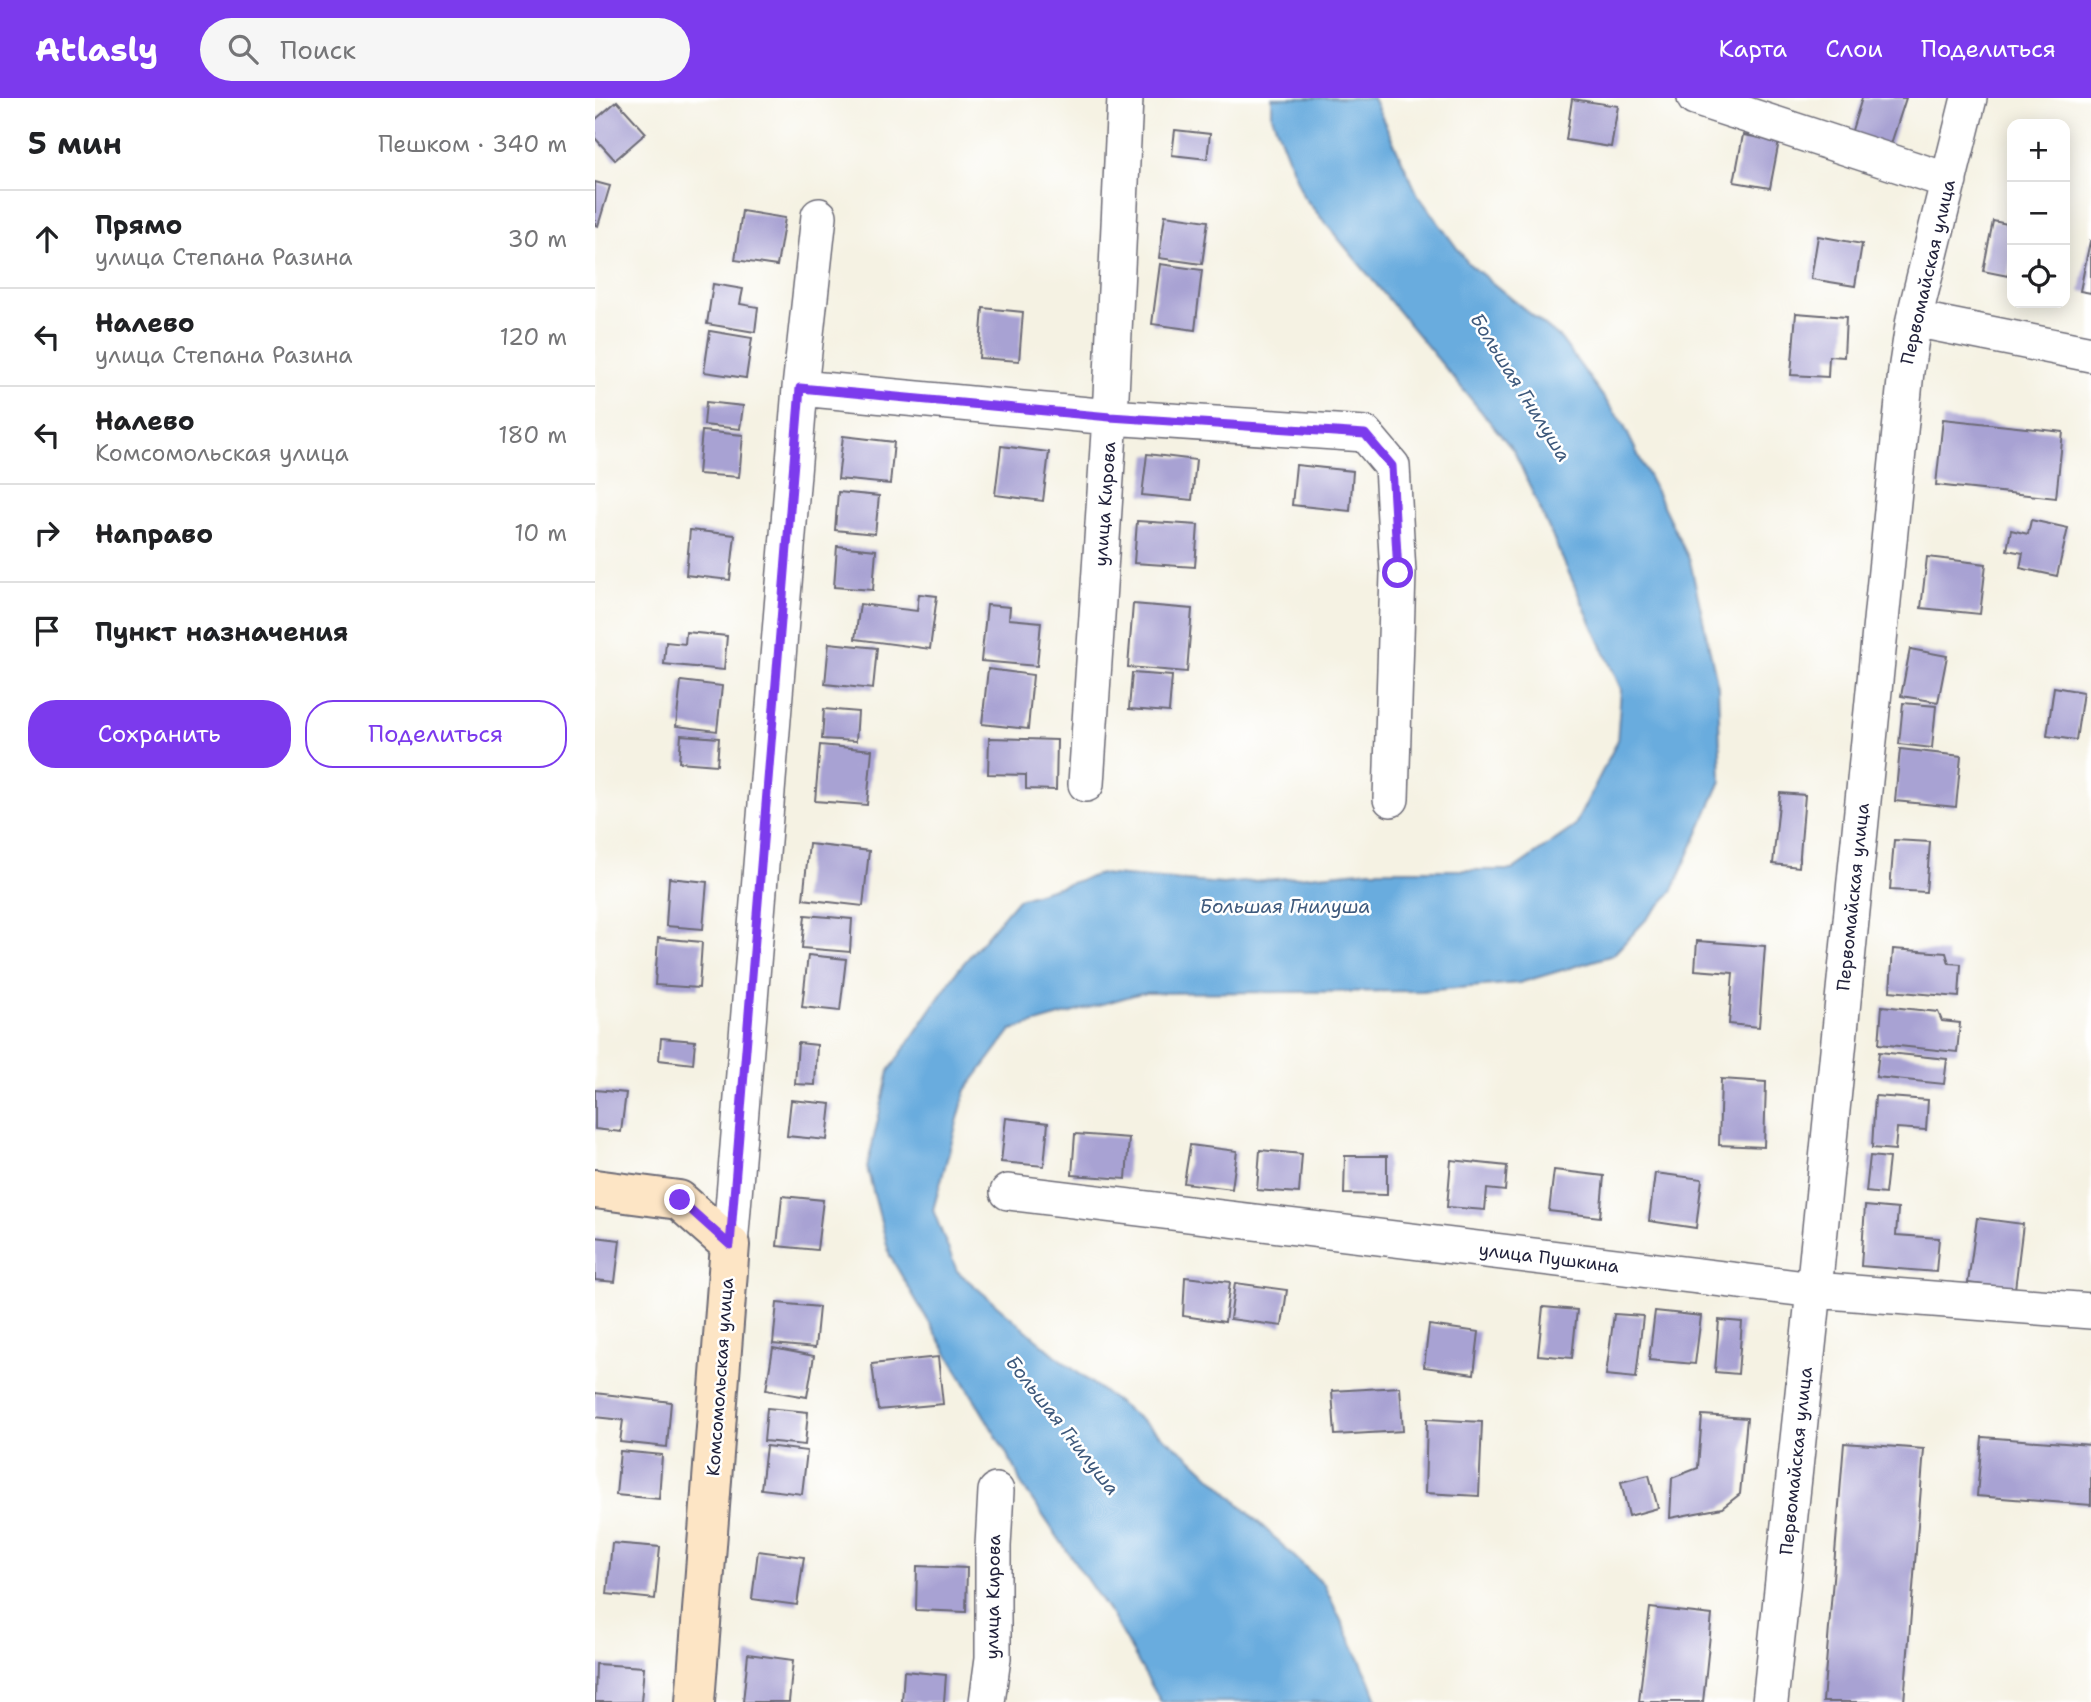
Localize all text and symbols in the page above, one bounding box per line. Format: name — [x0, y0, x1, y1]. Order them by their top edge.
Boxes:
search box — [200, 18, 690, 81]
text: Atlasly — [35, 27, 158, 72]
icon: search — [224, 30, 262, 68]
text: Поиск — [280, 32, 356, 67]
text: Карта — [1719, 33, 1787, 65]
text: Слои — [1825, 33, 1883, 65]
text: Поделиться — [1921, 33, 2056, 65]
map controls — [2007, 119, 2070, 308]
button: + — [2007, 119, 2070, 182]
text: 5 мин — [28, 123, 122, 164]
text: Пешком · 340 m — [378, 129, 567, 159]
street label: Первомайская улица — [1895, 177, 1961, 367]
button: − — [2007, 182, 2070, 245]
text: Прямо — [95, 207, 183, 242]
icon: ahead — [28, 220, 66, 258]
text: 30 m — [508, 224, 567, 254]
text: улица Степана Разина — [95, 242, 353, 272]
button: locate — [2007, 245, 2070, 308]
text: Налево — [95, 305, 195, 340]
water label: Большая Гнилуша — [1465, 308, 1576, 466]
icon: left — [28, 318, 66, 356]
text: 120 m — [499, 322, 567, 352]
text: улица Степана Разина — [95, 340, 353, 370]
text: Налево — [95, 403, 195, 438]
icon: left — [28, 416, 66, 454]
text: 180 m — [498, 420, 567, 450]
text: Комсомольская улица — [95, 438, 349, 468]
street label: улица Кирова — [1089, 441, 1121, 567]
icon: right — [28, 514, 66, 552]
text: Направо — [95, 516, 213, 551]
text: 10 m — [514, 518, 567, 548]
route start — [1382, 557, 1413, 588]
icon: arrive — [28, 612, 66, 650]
text: Пункт назначения — [95, 614, 348, 649]
button: Сохранить — [28, 700, 291, 768]
button: Поделиться — [305, 700, 567, 768]
street label: Первомайская улица — [1831, 802, 1875, 992]
water label: Большая Гнилуша — [1200, 894, 1370, 919]
route end — [664, 1184, 695, 1215]
street label: улица Пушкина — [1477, 1237, 1621, 1279]
street label: Комсомольская улица — [701, 1277, 739, 1477]
water label: Большая Гнилуша — [1000, 1350, 1125, 1500]
street label: Первомайская улица — [1774, 1366, 1818, 1556]
street label: улица Кирова — [980, 1534, 1006, 1660]

